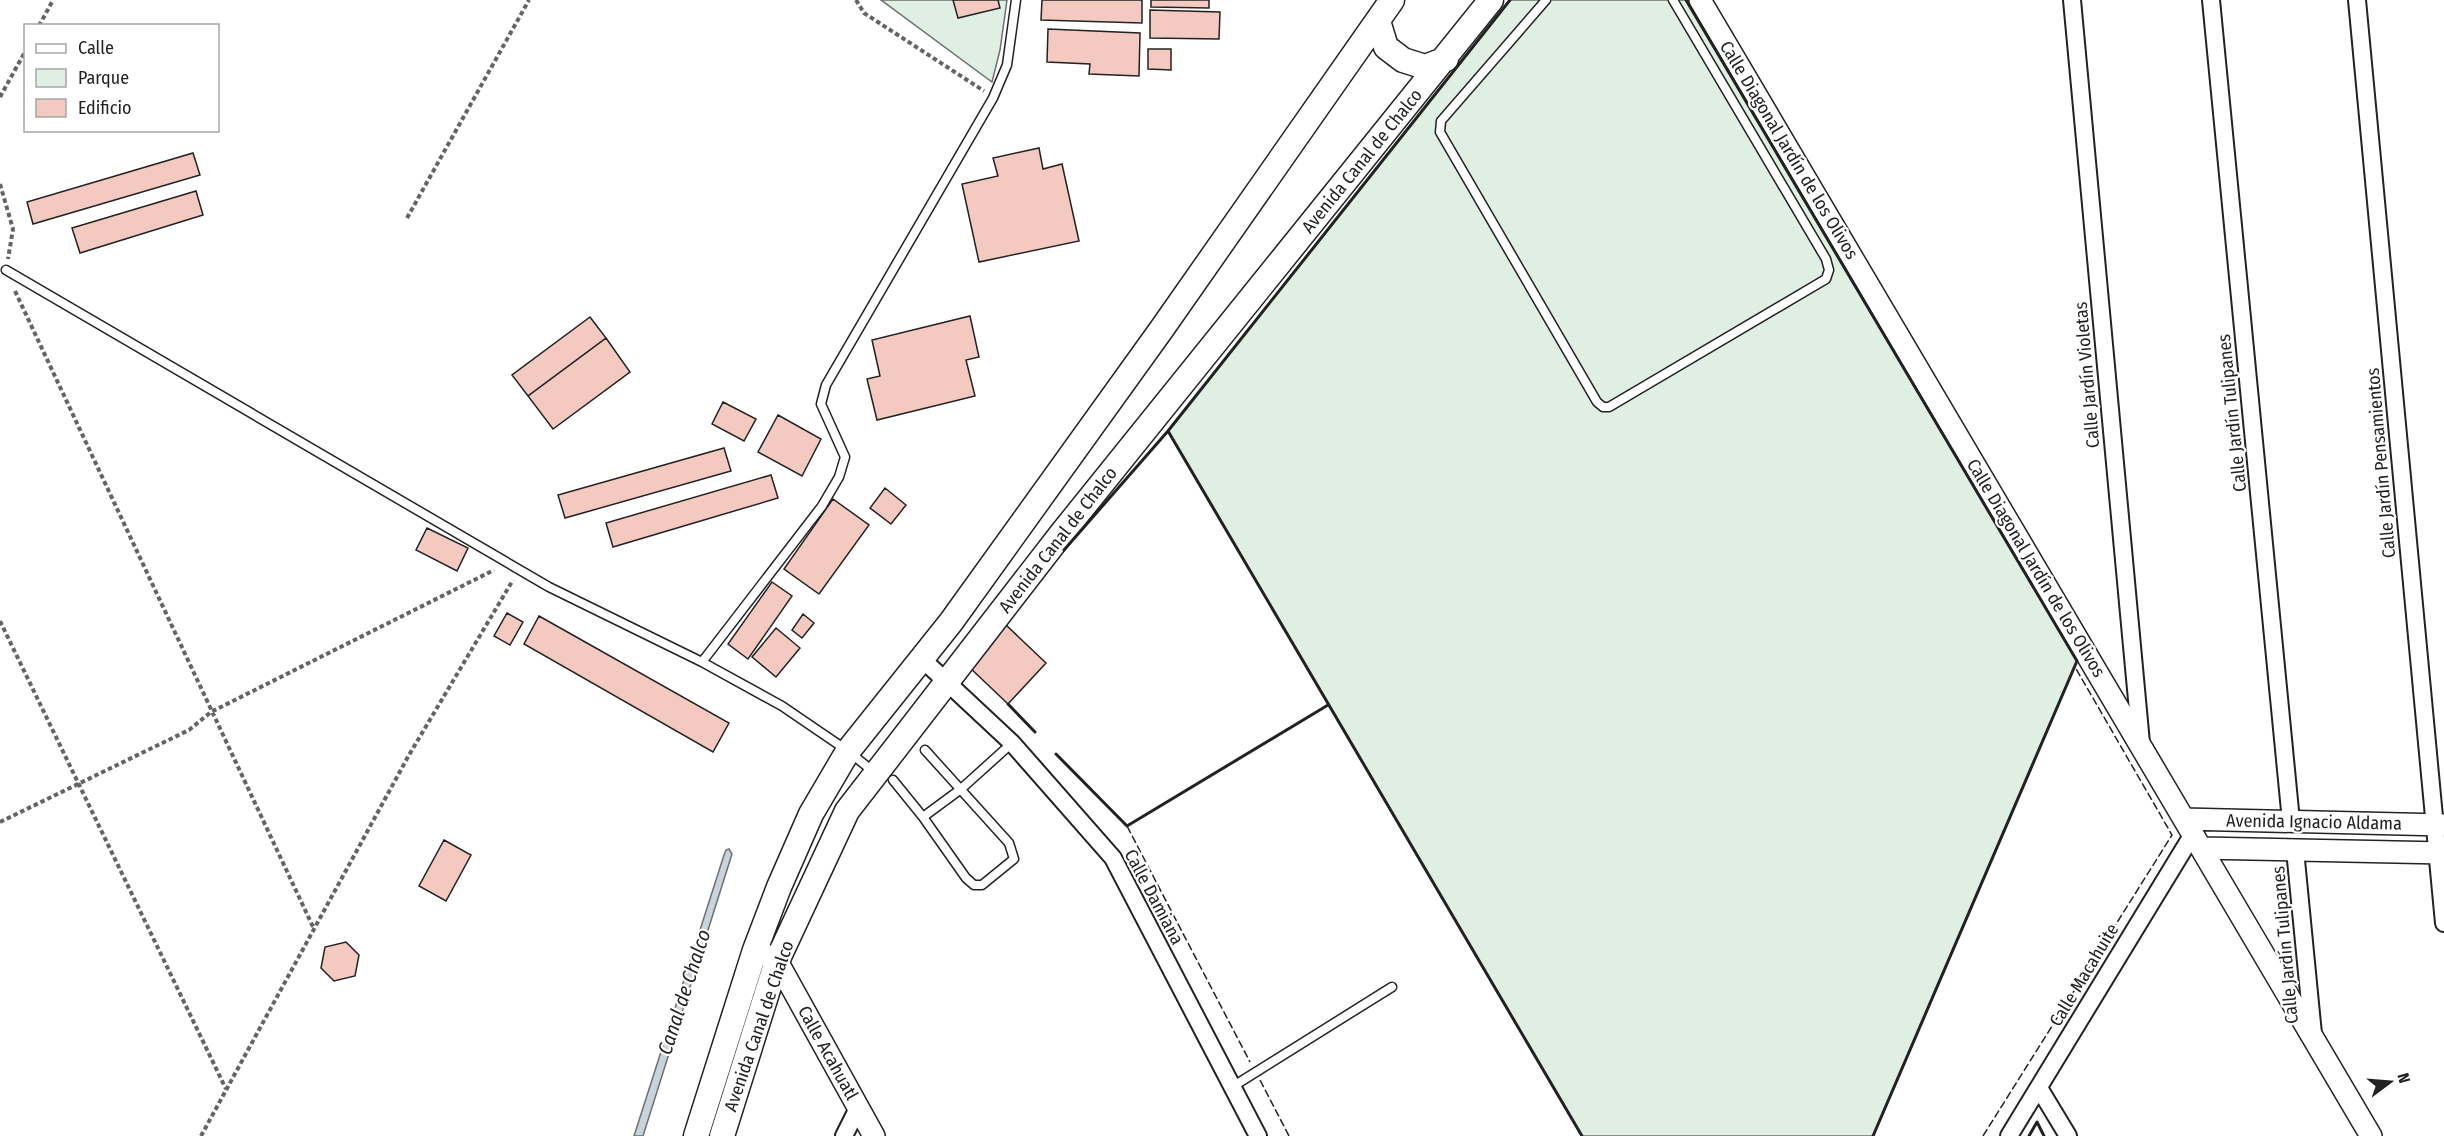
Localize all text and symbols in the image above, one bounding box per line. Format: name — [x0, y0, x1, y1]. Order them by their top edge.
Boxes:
legend — [24, 24, 219, 132]
text: Calle — [78, 37, 114, 59]
street label: Calle Diagonal Jardín de los Olivos — [1715, 37, 1863, 263]
text: Parque — [78, 67, 129, 89]
street label: Avenida Canal de Chalco — [1297, 84, 1427, 238]
text: Edificio — [78, 97, 131, 119]
street label: Calle Jardín Violetas — [2070, 301, 2104, 449]
street label: Calle Jardín Tulipanes — [2213, 333, 2251, 493]
street label: Calle Jardín Pensamientos — [2362, 367, 2400, 559]
street label: Calle Diagonal Jardín de los Olivos — [1962, 455, 2110, 681]
street label: Avenida Canal de Chalco — [994, 463, 1122, 617]
street label: Avenida Ignacio Aldama — [2226, 809, 2402, 835]
street label: Calle Damiana — [1120, 846, 1188, 949]
street label: Calle Jardín Tulipanes — [2267, 865, 2303, 1025]
street label: Calle Macahuite — [2045, 920, 2123, 1030]
water label: Canal de Chalco — [653, 926, 715, 1058]
street label: Avenida Canal de Chalco — [719, 938, 799, 1114]
street label: Calle Acahuatl — [793, 1002, 863, 1104]
north arrow — [2360, 1052, 2420, 1112]
text: N — [2393, 1071, 2414, 1085]

